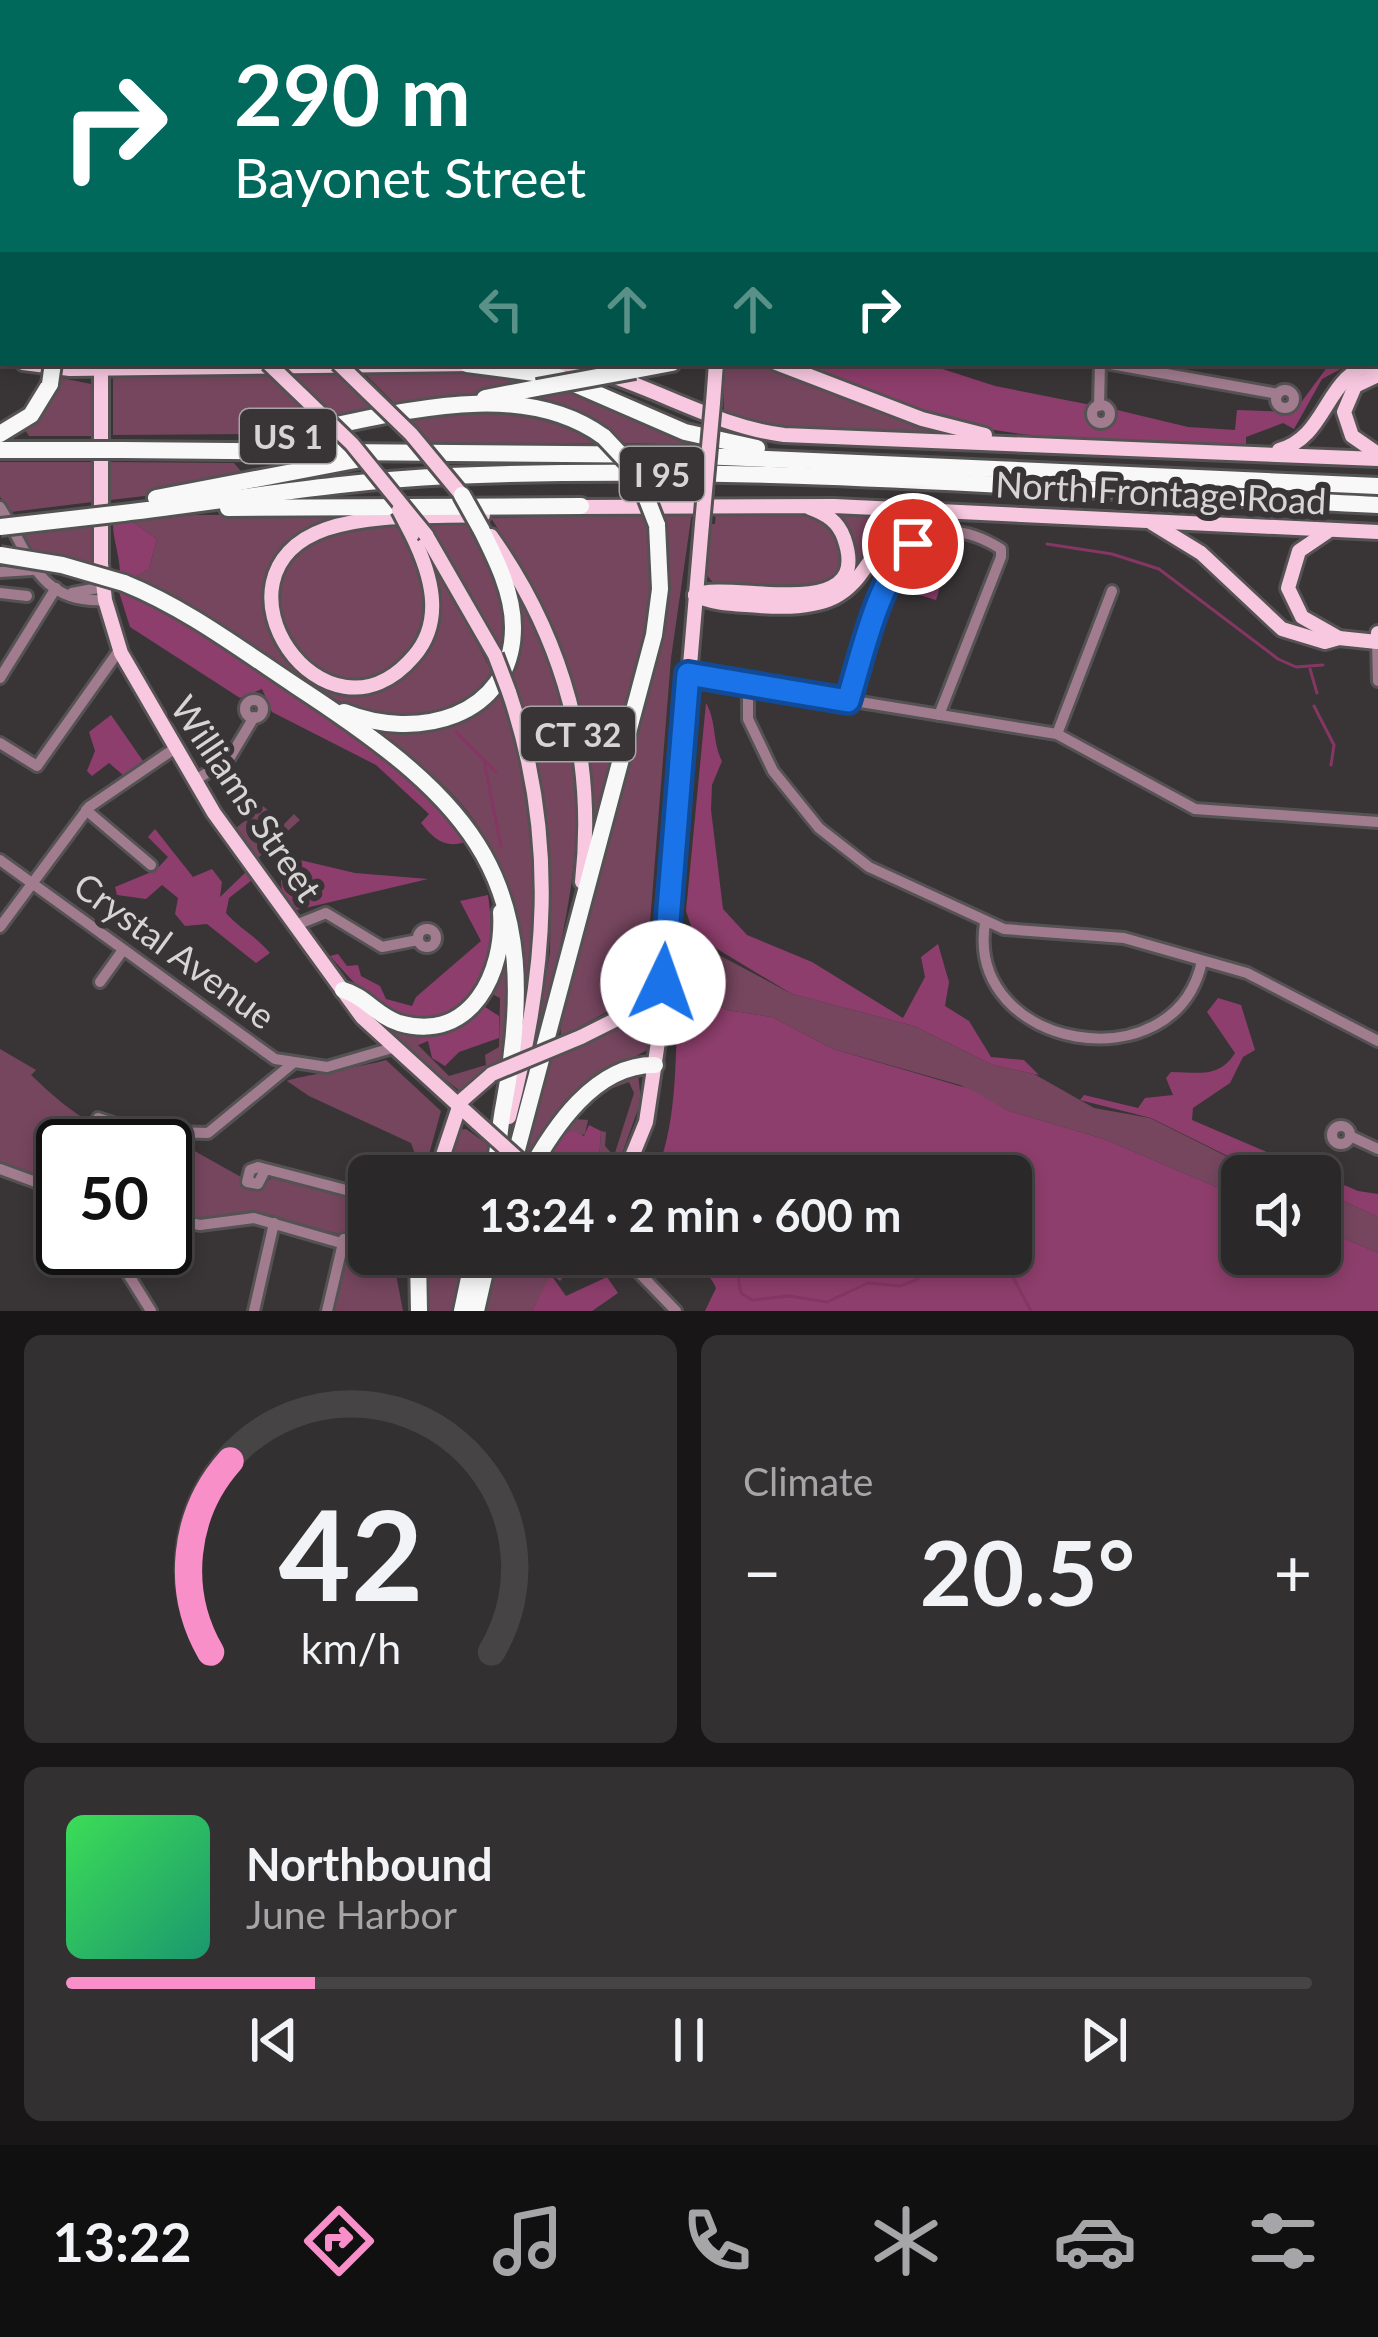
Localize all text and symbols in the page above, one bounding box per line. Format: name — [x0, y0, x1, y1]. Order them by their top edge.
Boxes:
text: 290 m — [234, 43, 471, 144]
icon: right — [36, 48, 192, 204]
text: Bayonet Street — [234, 145, 586, 210]
icon: left — [468, 276, 534, 342]
icon: ahead — [594, 276, 660, 342]
icon: ahead — [720, 276, 786, 342]
icon: right — [846, 276, 912, 342]
road number: US 1 — [240, 409, 336, 463]
road number: I 95 — [620, 447, 704, 501]
street label: North Frontage Road — [994, 461, 1328, 523]
pin — [862, 493, 964, 595]
icon: arrive — [880, 511, 946, 577]
street label: Williams Street — [162, 687, 332, 909]
road number: CT 32 — [521, 707, 635, 761]
street label: Crystal Avenue — [66, 862, 284, 1038]
position arrow — [600, 920, 726, 1046]
speed limit sign: 50 — [36, 1119, 192, 1275]
map controls — [1221, 1155, 1341, 1275]
button: sound — [1221, 1155, 1341, 1275]
text: 13:24 · 2 min · 600 m — [479, 1188, 901, 1242]
text: Climate — [743, 1458, 873, 1504]
text: 42 — [278, 1478, 423, 1628]
text: 20.5° — [920, 1517, 1135, 1625]
text: − — [743, 1532, 781, 1611]
text: + — [1274, 1532, 1312, 1611]
text: km/h — [300, 1622, 401, 1673]
text: Northbound — [246, 1837, 492, 1891]
text: June Harbor — [246, 1891, 457, 1937]
icon: previous — [241, 2007, 307, 2073]
icon: pause — [656, 2007, 722, 2073]
icon: next — [1071, 2007, 1137, 2073]
icon: directions — [297, 2199, 381, 2283]
icon: music — [486, 2199, 570, 2283]
icon: phone — [675, 2199, 759, 2283]
icon: climate — [864, 2199, 948, 2283]
icon: car — [1053, 2199, 1137, 2283]
icon: filters — [1241, 2199, 1325, 2283]
text: 13:22 — [52, 2209, 192, 2274]

